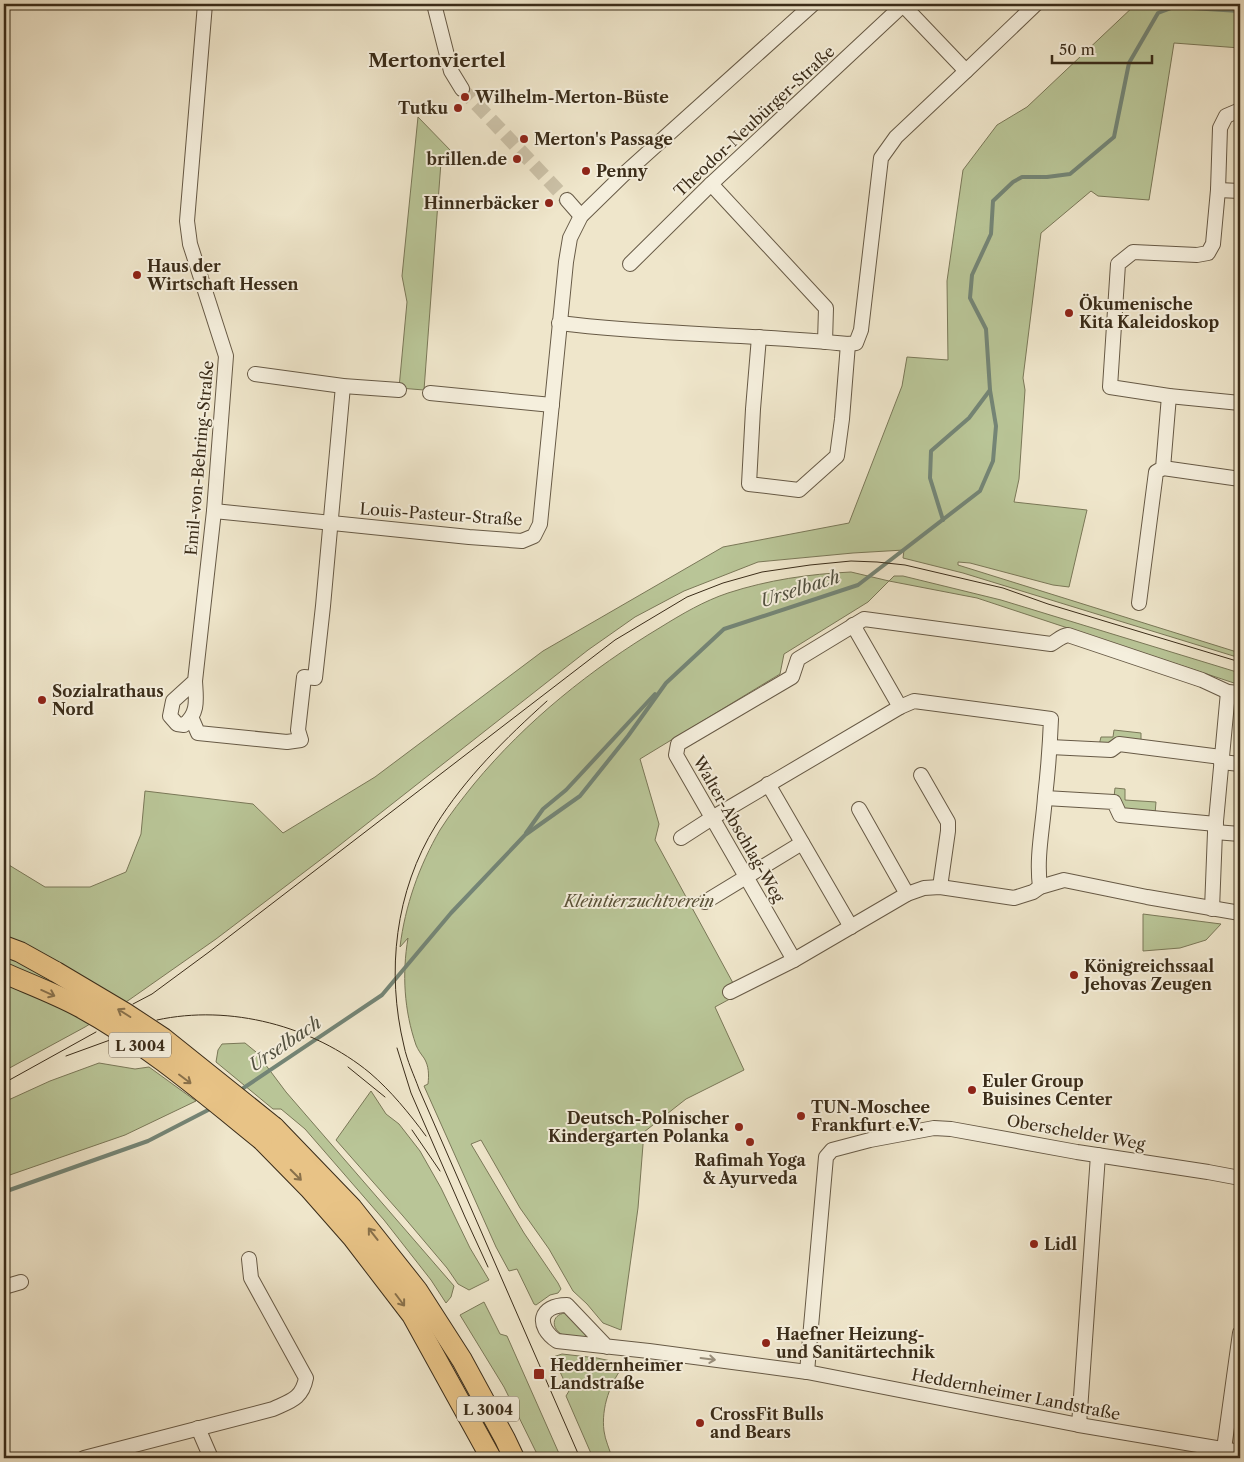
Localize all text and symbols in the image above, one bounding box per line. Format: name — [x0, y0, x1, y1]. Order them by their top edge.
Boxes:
scale bar — [1052, 32, 1152, 64]
text: 50 m — [1059, 40, 1095, 59]
street label: Theodor-Neubürger-Straße — [670, 41, 839, 201]
district label: Mertonviertel — [368, 49, 506, 72]
place label: Wilhelm-Merton-Büste — [474, 87, 669, 107]
marker: Wilhelm-Merton-Büste — [459, 91, 471, 103]
place label: Tutku — [398, 98, 448, 118]
marker: Tutku — [452, 102, 464, 114]
place label: Merton's Passage — [534, 129, 673, 149]
marker: Merton's Passage — [518, 133, 530, 145]
place label: brillen.de — [426, 149, 507, 169]
marker: brillen.de — [511, 153, 523, 165]
place label: Penny — [596, 161, 649, 181]
marker: Penny — [580, 165, 592, 177]
place label: Hinnerbäcker — [423, 193, 539, 213]
marker: Hinnerbäcker — [543, 197, 555, 209]
place label: Haus der Wirtschaft Hessen — [146, 256, 298, 294]
marker: Haus der Wirtschaft Hessen — [131, 269, 143, 281]
place label: Ökumenische Kita Kaleidoskop — [1079, 293, 1219, 332]
marker: Ökumenische Kita Kaleidoskop — [1063, 307, 1075, 319]
street label: Emil-von-Behring-Straße — [181, 360, 217, 556]
street label: Louis-Pasteur-Straße — [359, 498, 523, 530]
water label: Urselbach — [757, 566, 843, 612]
place label: Sozialrathaus Nord — [52, 681, 164, 719]
marker: Sozialrathaus Nord — [36, 694, 48, 706]
street label: Walter-Abschlag-Weg — [688, 751, 789, 906]
park label: Kleintierzuchtverein — [562, 891, 714, 911]
place label: Königreichssaal Jehovas Zeugen — [1081, 956, 1215, 994]
marker: Königreichssaal Jehovas Zeugen — [1068, 969, 1080, 981]
one-way arrow — [40, 988, 55, 998]
one-way arrow — [118, 1007, 132, 1017]
water label: Urselbach — [244, 1012, 326, 1076]
road number: L 3004 — [109, 1032, 171, 1058]
place label: Euler Group Buisines Center — [982, 1071, 1113, 1109]
one-way arrow — [178, 1074, 192, 1084]
marker: Euler Group Buisines Center — [966, 1084, 978, 1096]
place label: TUN-Moschee Frankfurt e.V. — [811, 1097, 931, 1135]
place label: Deutsch-Polnischer Kindergarten Polanka — [548, 1108, 730, 1146]
marker: TUN-Moschee Frankfurt e.V. — [795, 1110, 807, 1122]
street label: Oberschelder Weg — [1005, 1110, 1147, 1154]
marker: Deutsch-Polnischer Kindergarten Polanka — [733, 1121, 745, 1133]
marker: Rafimah Yoga & Ayurveda — [744, 1136, 756, 1148]
place label: Rafimah Yoga & Ayurveda — [694, 1150, 807, 1188]
one-way arrow — [290, 1169, 302, 1181]
one-way arrow — [368, 1228, 379, 1241]
place label: Lidl — [1044, 1234, 1077, 1254]
marker: Lidl — [1028, 1238, 1040, 1250]
one-way arrow — [395, 1293, 405, 1307]
place label: Haefner Heizung- und Sanitärtechnik — [776, 1324, 935, 1362]
marker: Haefner Heizung- und Sanitärtechnik — [760, 1337, 772, 1349]
one-way arrow — [700, 1354, 716, 1364]
place label: Heddernheimer Landstraße — [550, 1355, 683, 1393]
street label: Heddernheimer Landstraße — [910, 1364, 1122, 1424]
marker: Heddernheimer Landstraße — [532, 1367, 546, 1381]
road number: L 3004 — [457, 1396, 519, 1422]
place label: CrossFit Bulls and Bears — [710, 1404, 824, 1442]
marker: CrossFit Bulls and Bears — [694, 1417, 706, 1429]

